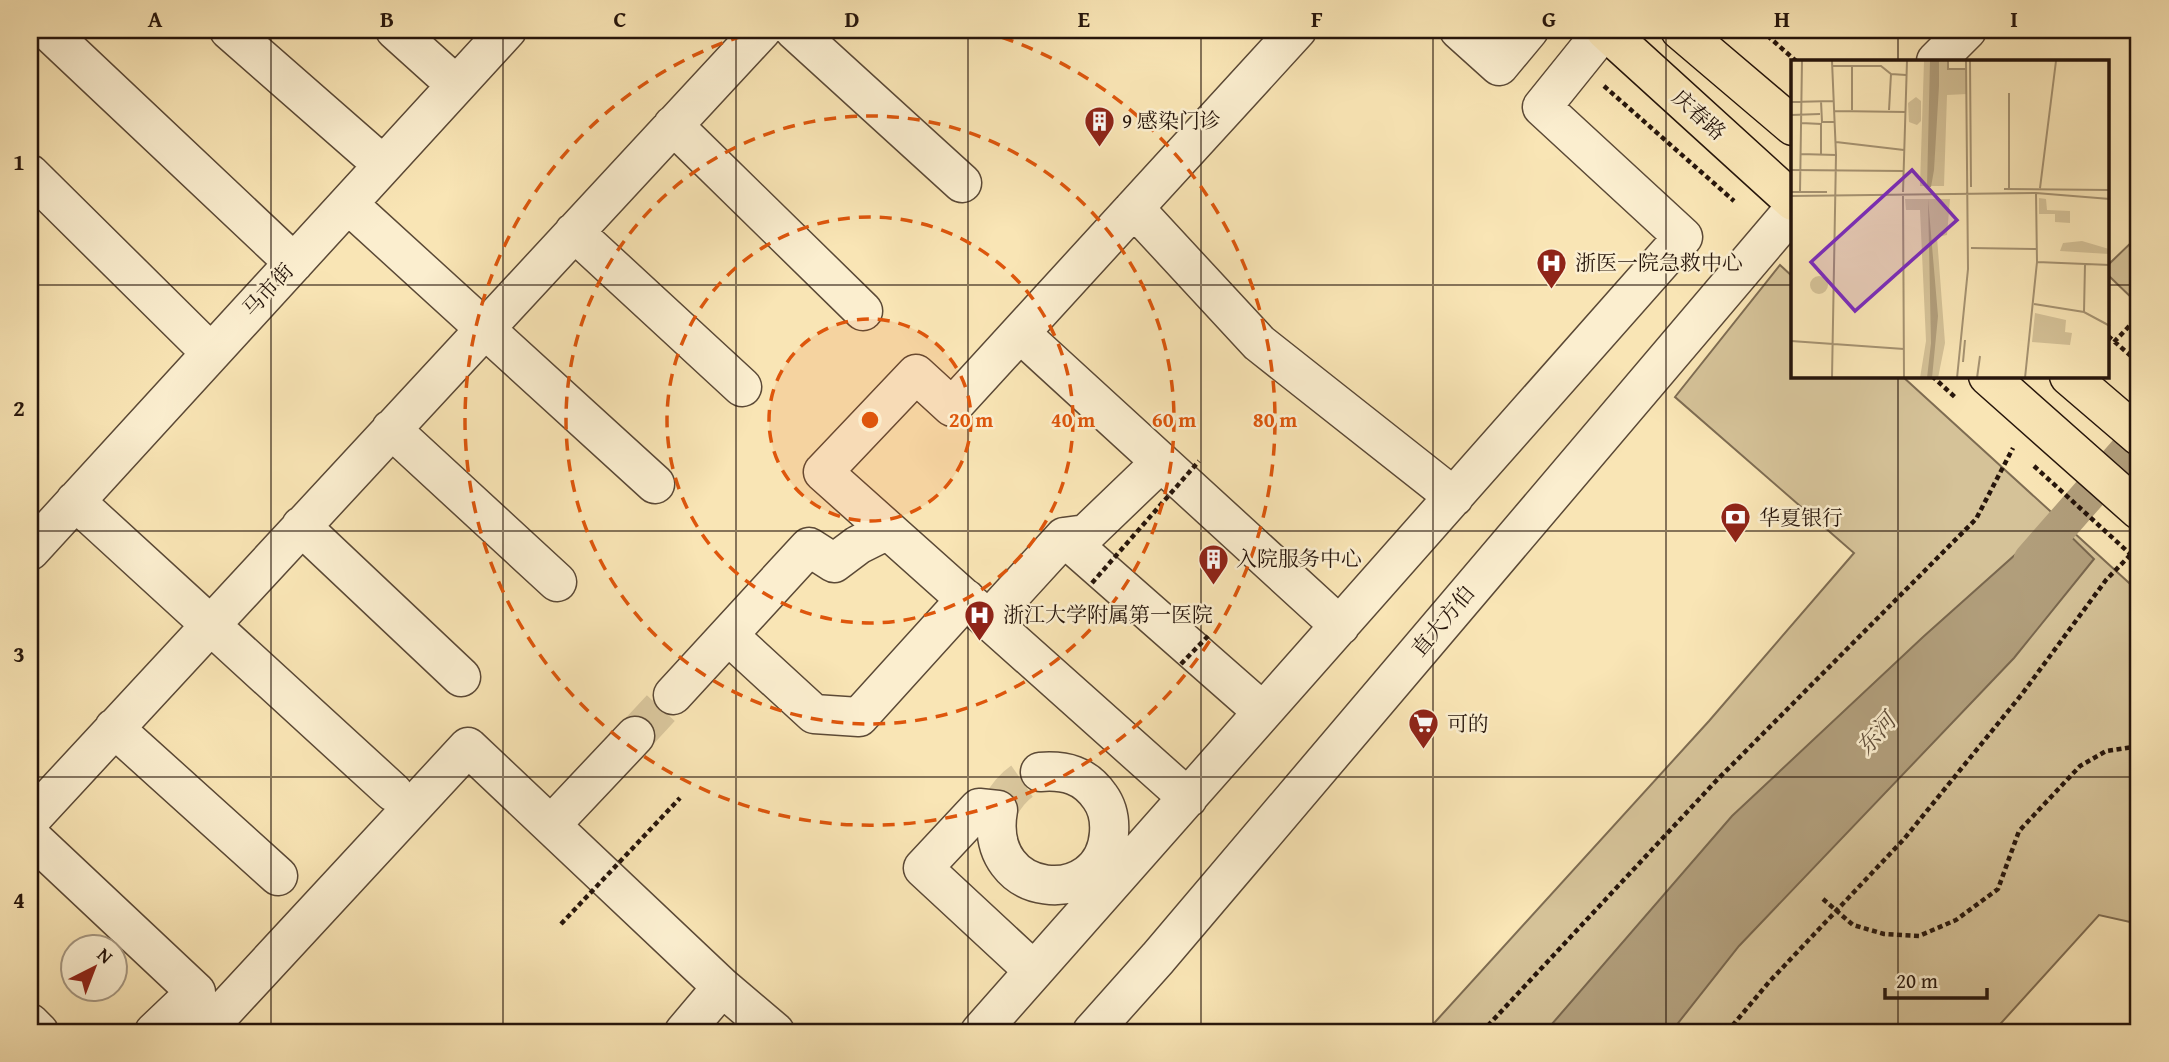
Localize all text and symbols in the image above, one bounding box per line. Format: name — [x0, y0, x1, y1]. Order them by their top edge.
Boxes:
text: A — [148, 2, 163, 35]
text: B — [380, 2, 394, 35]
text: C — [613, 2, 627, 35]
text: D — [845, 2, 860, 35]
text: E — [1078, 2, 1090, 35]
text: F — [1311, 2, 1323, 35]
text: G — [1542, 2, 1556, 35]
text: H — [1774, 2, 1790, 35]
text: I — [2010, 2, 2018, 35]
inset map — [1791, 60, 2110, 378]
street label: 庆春路 — [1666, 82, 1733, 147]
building icon: 9 感染门诊 — [1082, 104, 1116, 148]
place label: 9 感染门诊 — [1122, 105, 1221, 136]
text: 1 — [13, 145, 25, 178]
hospital icon: 浙医一院急救中心 — [1535, 246, 1569, 290]
place label: 浙医一院急救中心 — [1575, 247, 1743, 278]
street label: 马市街 — [235, 256, 300, 323]
text: 2 — [13, 391, 25, 424]
text: 20 m — [949, 404, 993, 435]
text: 40 m — [1051, 404, 1095, 435]
text: 60 m — [1152, 404, 1196, 435]
text: 80 m — [1253, 404, 1297, 435]
centre of rings — [858, 408, 882, 432]
bank icon: 华夏银行 — [1719, 501, 1753, 545]
place label: 华夏银行 — [1759, 502, 1843, 533]
building icon: 入院服务中心 — [1196, 542, 1230, 586]
place label: 入院服务中心 — [1236, 543, 1362, 574]
street label: 直大方伯 — [1404, 579, 1481, 663]
hospital icon: 浙江大学附属第一医院 — [963, 598, 997, 642]
place label: 浙江大学附属第一医院 — [1003, 599, 1213, 630]
text: 3 — [13, 637, 25, 670]
water label: 东河 — [1848, 702, 1906, 762]
supermarket icon: 可的 — [1407, 707, 1441, 751]
place label: 可的 — [1447, 708, 1489, 739]
text: 4 — [13, 883, 25, 916]
north arrow — [60, 932, 130, 1002]
text: N — [91, 941, 120, 970]
scale bar — [1885, 957, 1987, 1001]
text: 20 m — [1896, 965, 1938, 996]

